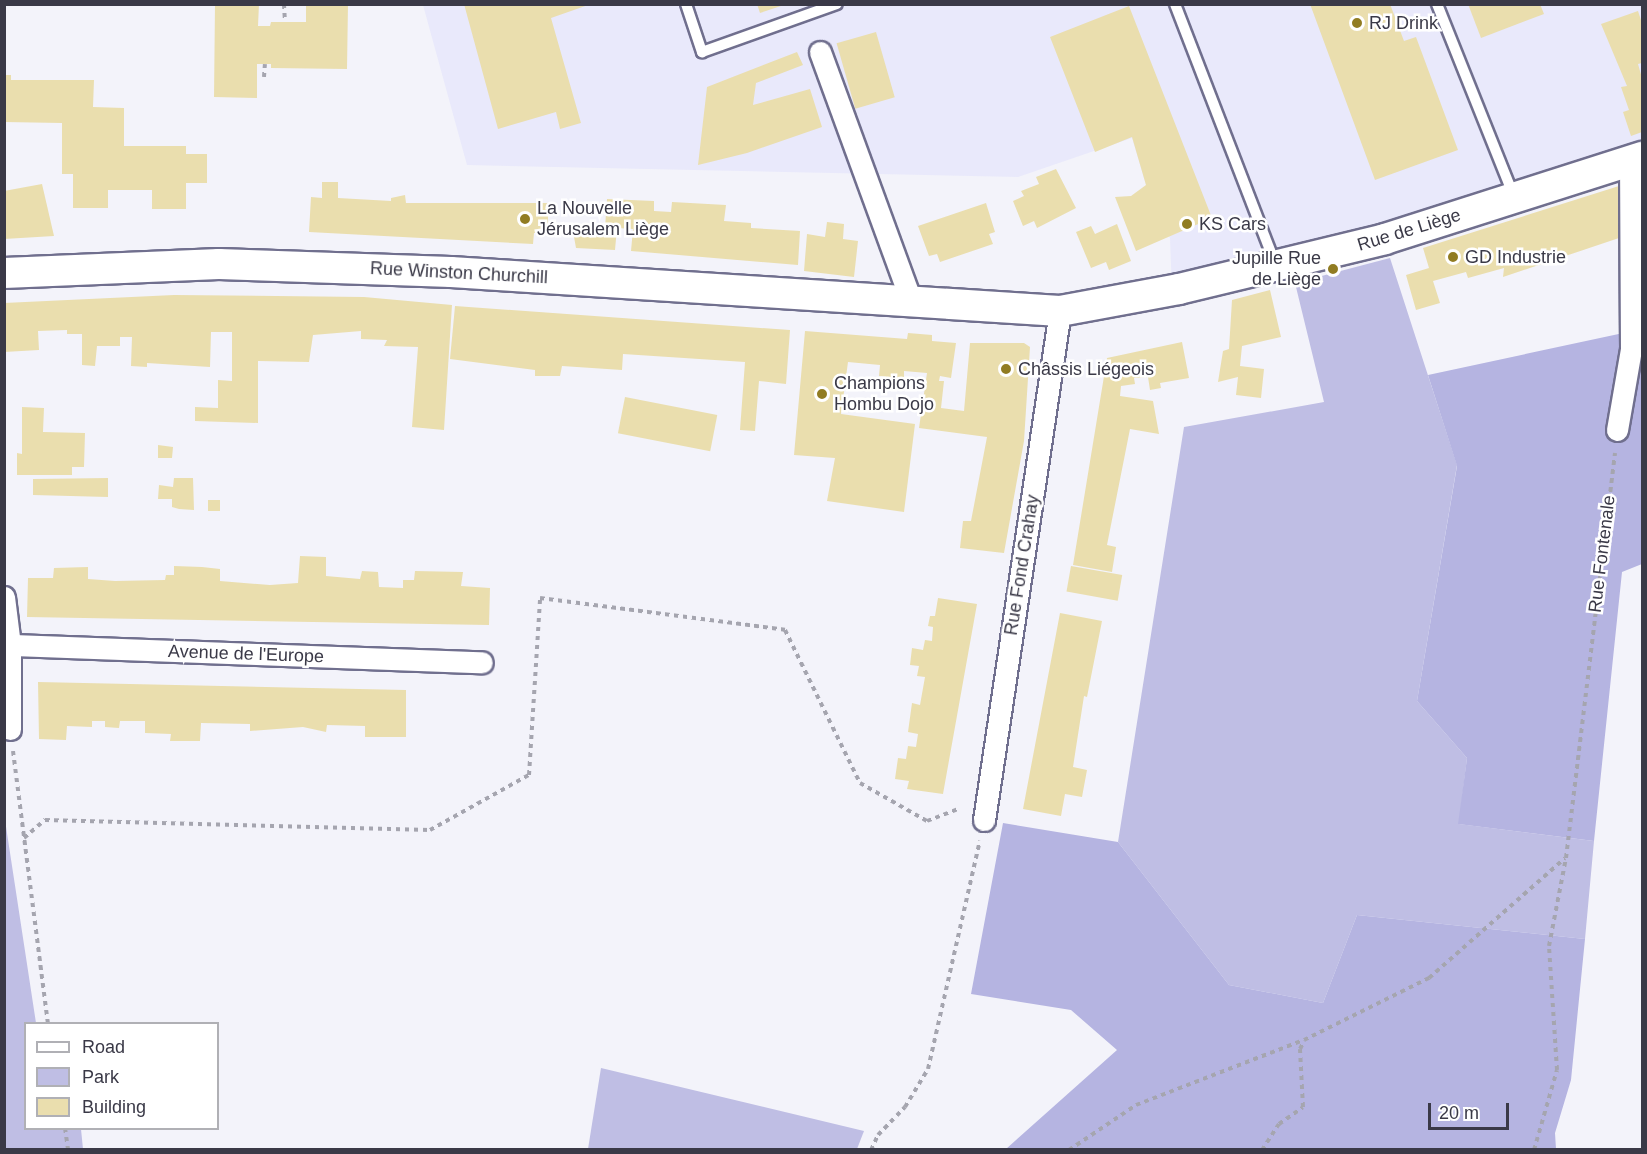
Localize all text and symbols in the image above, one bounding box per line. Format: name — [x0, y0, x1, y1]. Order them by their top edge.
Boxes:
place label: RJ Drink — [1369, 12, 1438, 34]
marker: RJ Drink — [1350, 16, 1364, 30]
place label: La Nouvelle Jérusalem Liège — [537, 198, 669, 240]
street label: Rue de Liège — [1355, 204, 1463, 256]
marker: La Nouvelle Jérusalem Liège — [518, 212, 532, 226]
place label: KS Cars — [1199, 213, 1266, 235]
marker: KS Cars — [1180, 217, 1194, 231]
place label: GD Industrie — [1465, 246, 1566, 268]
place label: Jupille Rue de Liège — [1232, 248, 1321, 290]
marker: GD Industrie — [1446, 250, 1460, 264]
street label: Rue Winston Churchill — [370, 258, 548, 288]
marker: Jupille Rue de Liège — [1326, 262, 1340, 276]
place label: Châssis Liégeois — [1018, 358, 1154, 380]
marker: Châssis Liégeois — [999, 362, 1013, 376]
place label: Champions Hombu Dojo — [834, 373, 934, 416]
marker: Champions Hombu Dojo — [815, 387, 829, 401]
street label: Rue Fond Crahay — [1000, 493, 1044, 637]
street label: Rue Fontenale — [1584, 494, 1620, 614]
street label: Avenue de l'Europe — [168, 640, 324, 668]
legend — [24, 1022, 219, 1130]
text: Road — [82, 1037, 125, 1057]
text: Park — [82, 1067, 119, 1087]
scale bar — [1431, 1091, 1512, 1129]
text: Building — [82, 1097, 146, 1117]
text: 20 m — [1439, 1103, 1479, 1123]

